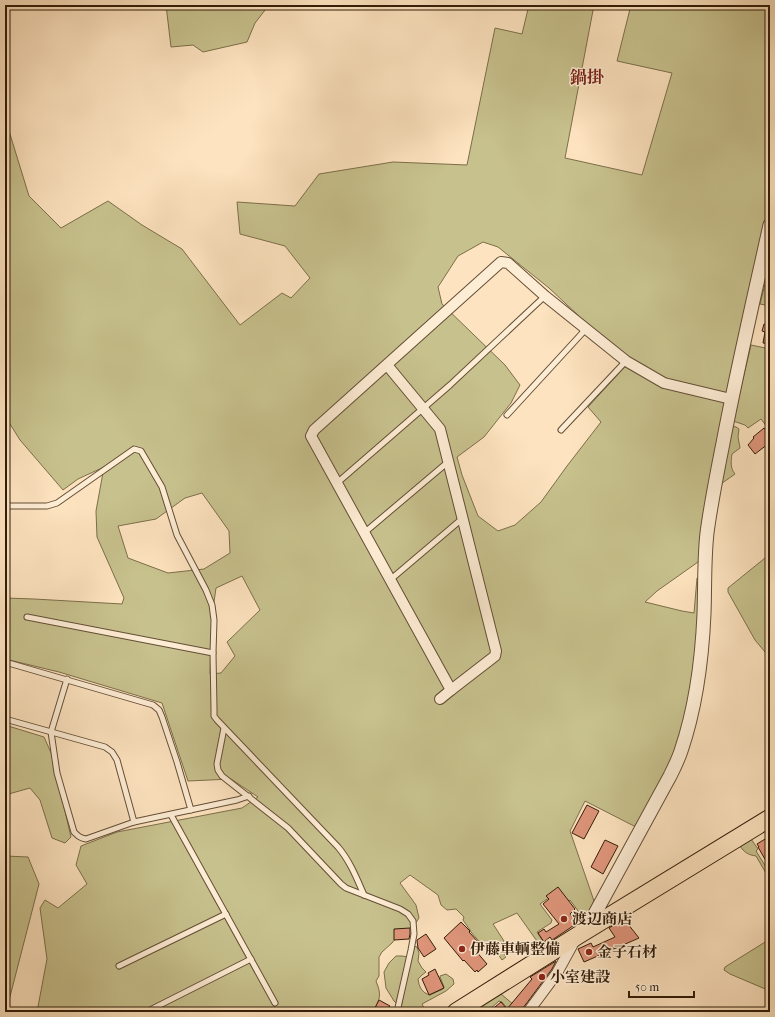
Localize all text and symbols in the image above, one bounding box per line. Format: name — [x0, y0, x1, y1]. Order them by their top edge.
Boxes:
district label: 鍋掛 — [570, 67, 604, 87]
place label: 渡辺商店 — [572, 910, 632, 928]
marker: 渡辺商店 — [559, 914, 569, 924]
place label: 伊藤車輌整備 — [470, 940, 560, 958]
place label: 金子石材 — [597, 943, 657, 961]
marker: 伊藤車輌整備 — [457, 944, 467, 954]
marker: 金子石材 — [584, 947, 594, 957]
place label: 小室建設 — [550, 968, 611, 986]
marker: 小室建設 — [537, 972, 547, 982]
scale bar — [629, 973, 694, 999]
text: 50 m — [635, 980, 659, 994]

